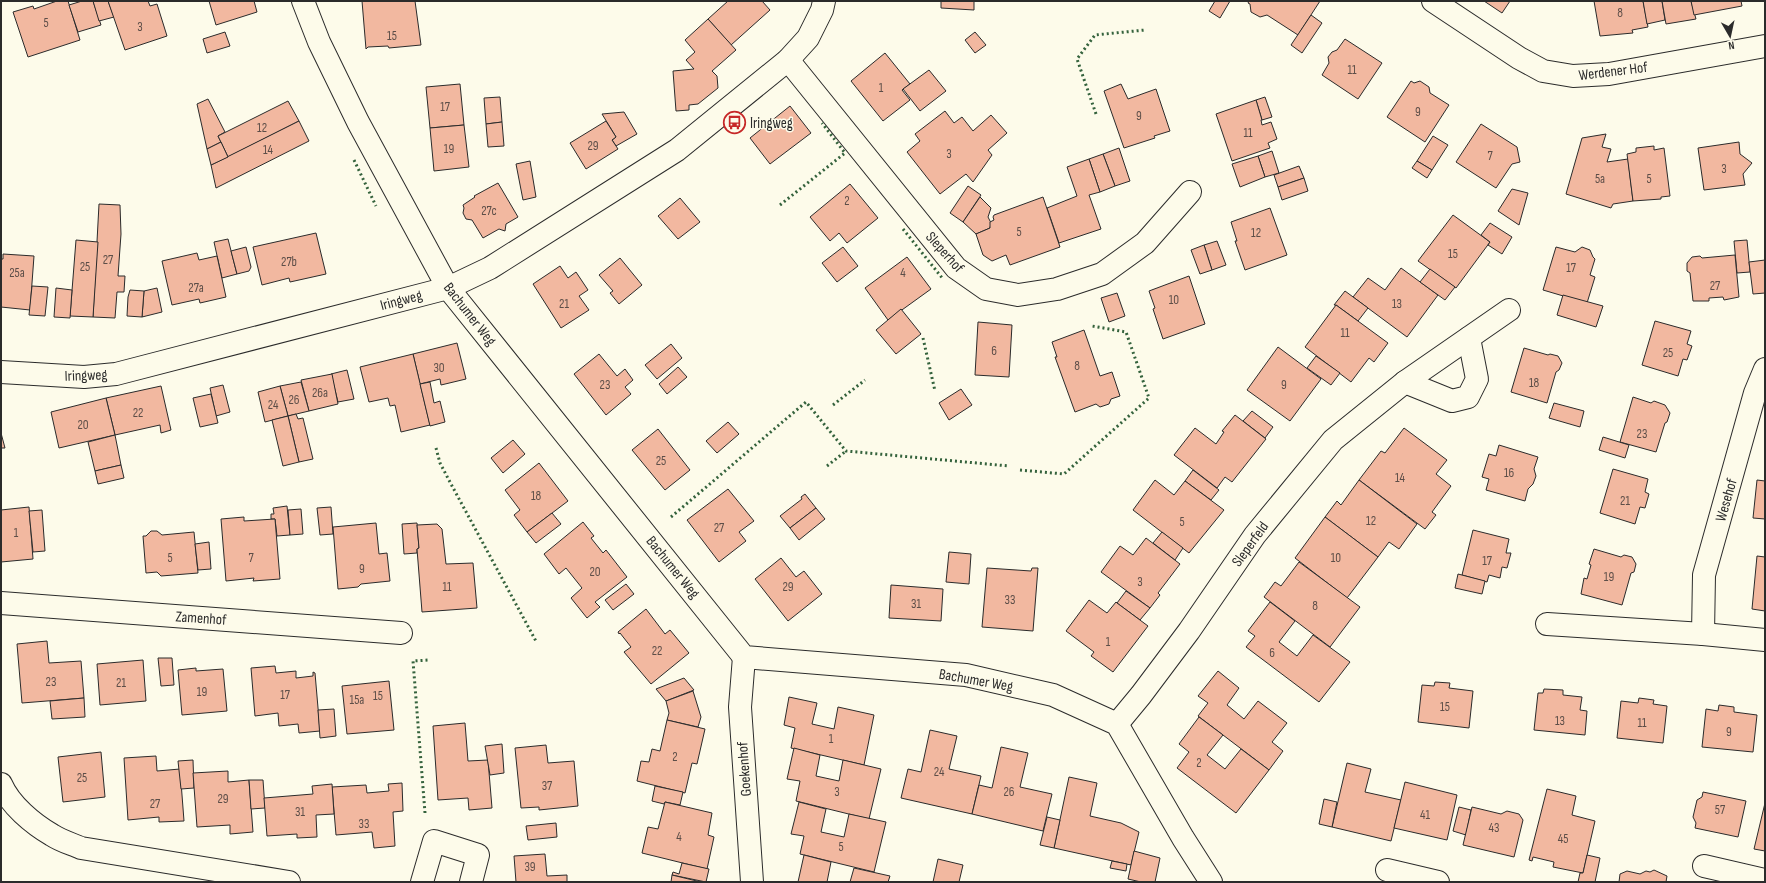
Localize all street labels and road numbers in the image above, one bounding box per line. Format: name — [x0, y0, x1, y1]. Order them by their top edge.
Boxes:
street label: Werdener Hof — [1578, 58, 1649, 85]
street label: Sleperhof — [921, 228, 968, 277]
street label: Bachumer Weg — [439, 279, 500, 350]
street label: Iringweg — [378, 286, 424, 315]
street label: Iringweg — [64, 365, 108, 386]
street label: Wesehof — [1711, 476, 1742, 524]
street label: Sleperfeld — [1228, 518, 1273, 571]
street label: Bachumer Weg — [642, 532, 704, 602]
street label: Zamenhof — [175, 607, 228, 630]
street label: Bachumer Weg — [937, 665, 1015, 696]
street label: Goekenhof — [733, 740, 756, 797]

